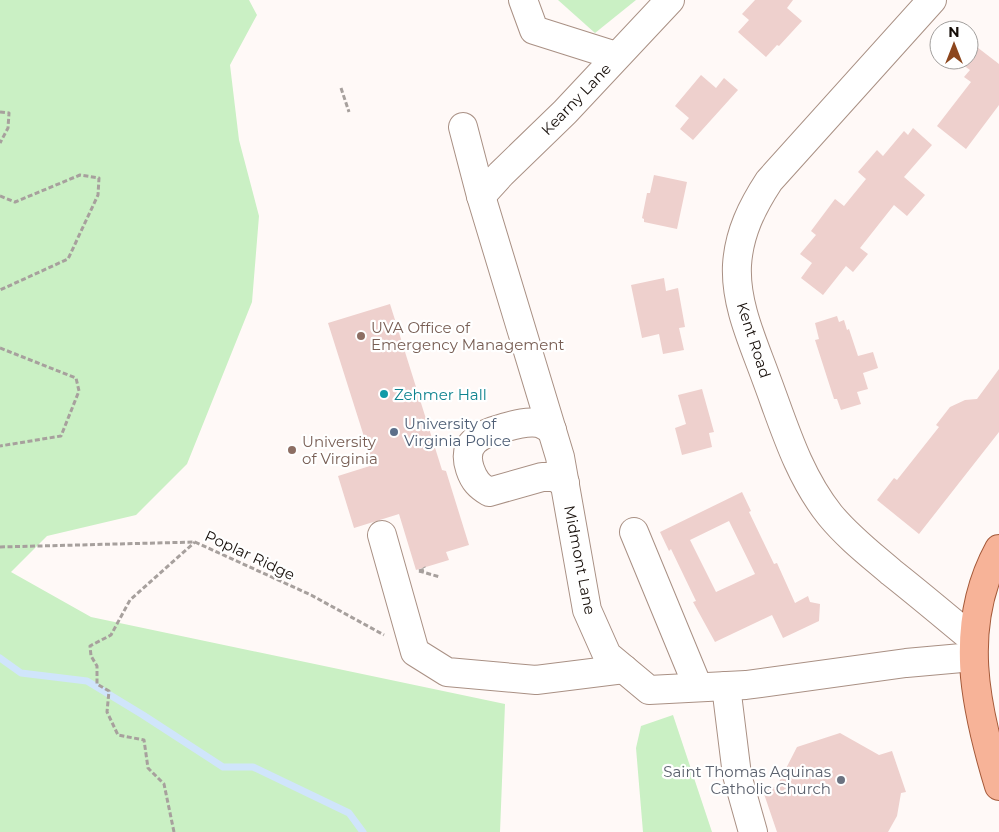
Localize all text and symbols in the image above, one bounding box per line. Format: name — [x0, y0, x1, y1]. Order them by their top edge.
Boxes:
north arrow — [929, 20, 979, 70]
text: N — [948, 23, 960, 41]
street label: Kearny Lane — [537, 59, 615, 139]
street label: Kent Road — [733, 300, 775, 380]
place label: UVA Office of Emergency Management — [371, 318, 564, 354]
marker: UVA Office of Emergency Management — [355, 330, 367, 342]
place label: Zehmer Hall — [394, 385, 487, 404]
marker: Zehmer Hall — [378, 388, 390, 400]
place label: University of Virginia Police — [404, 414, 511, 450]
marker: University of Virginia Police — [388, 426, 400, 438]
place label: University of Virginia — [302, 432, 378, 468]
marker: University of Virginia — [286, 444, 298, 456]
street label: Midmont Lane — [560, 504, 600, 616]
street label: Poplar Ridge — [202, 526, 298, 584]
place label: Saint Thomas Aquinas Catholic Church — [663, 762, 831, 798]
marker: Saint Thomas Aquinas Catholic Church — [835, 774, 847, 786]

